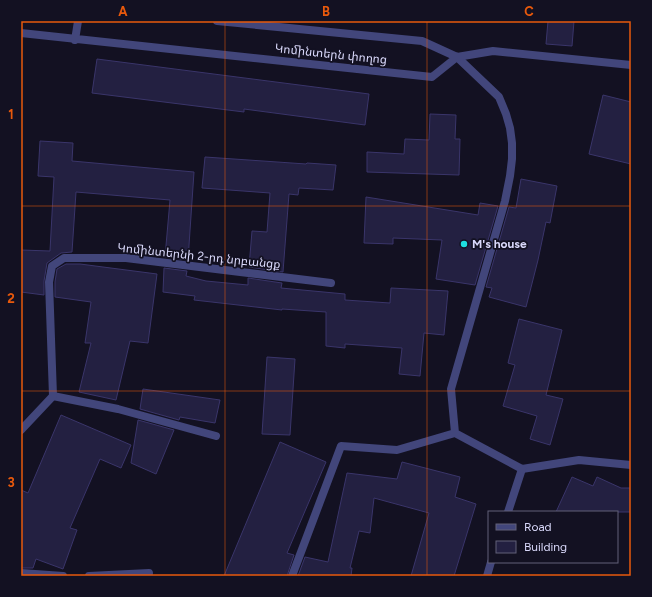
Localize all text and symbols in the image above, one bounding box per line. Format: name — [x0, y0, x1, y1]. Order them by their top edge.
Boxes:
text: A — [118, 4, 128, 19]
text: B — [322, 4, 330, 19]
text: C — [524, 4, 534, 19]
street label: Կոմինտերն փողոց — [274, 41, 388, 67]
text: 1 — [8, 107, 14, 122]
place label: M's house — [472, 237, 527, 251]
marker: M's house — [459, 239, 469, 249]
street label: Կոմինտերնի 2-րդ նրբանցք — [117, 240, 281, 272]
text: 2 — [7, 291, 15, 306]
text: 3 — [7, 475, 15, 490]
legend — [488, 511, 618, 563]
text: Road — [524, 520, 552, 534]
text: Building — [524, 540, 567, 554]

